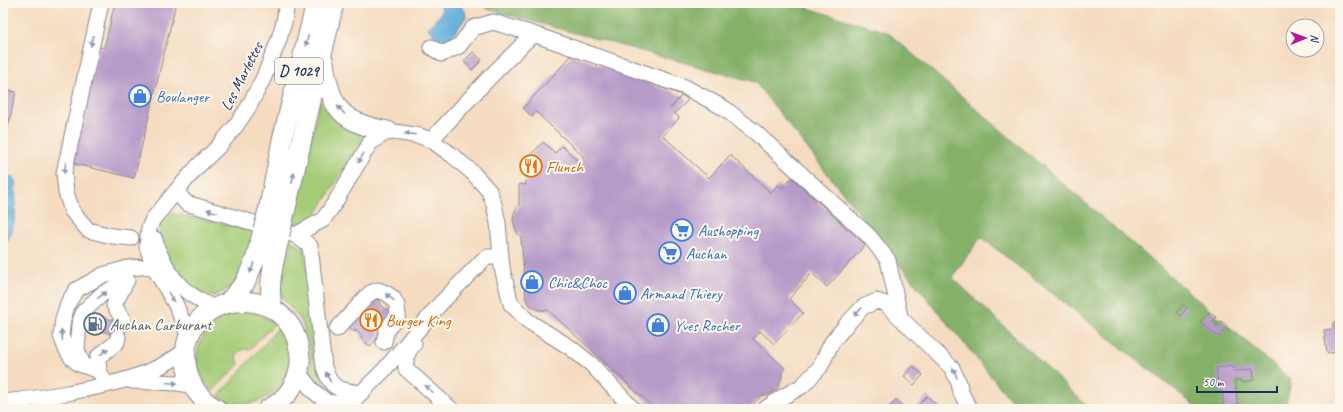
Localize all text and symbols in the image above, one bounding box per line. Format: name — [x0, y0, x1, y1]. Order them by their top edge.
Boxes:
north arrow — [1285, 18, 1325, 58]
text: N — [1308, 34, 1322, 44]
one-way arrow — [89, 35, 95, 47]
one-way arrow — [303, 35, 309, 47]
street label: Les Marlettes — [216, 37, 268, 114]
road number: D 1029 — [275, 58, 323, 84]
shop icon: Boulanger — [127, 83, 153, 109]
place label: Boulanger — [156, 87, 211, 107]
one-way arrow — [336, 105, 345, 115]
one-way arrow — [404, 131, 416, 137]
one-way arrow — [357, 152, 364, 164]
restaurant icon: Flunch — [518, 153, 544, 179]
place label: Flunch — [546, 157, 584, 177]
one-way arrow — [62, 162, 68, 174]
one-way arrow — [290, 172, 296, 184]
one-way arrow — [206, 208, 218, 214]
supermarket icon: Aushopping — [669, 217, 695, 243]
place label: Aushopping — [698, 221, 759, 241]
supermarket icon: Auchan — [657, 240, 683, 266]
place label: Auchan — [686, 244, 727, 264]
one-way arrow — [248, 262, 254, 274]
shop icon: Chic&Choc — [519, 269, 545, 295]
place label: Chic&Choc — [548, 273, 608, 293]
shop icon: Armand Thiery — [612, 280, 638, 306]
place label: Armand Thiery — [640, 284, 723, 304]
one-way arrow — [97, 291, 108, 299]
one-way arrow — [167, 292, 175, 302]
one-way arrow — [385, 292, 395, 302]
restaurant icon: Burger King — [358, 307, 384, 333]
one-way arrow — [854, 307, 863, 317]
fuel station icon: Auchan Carburant — [82, 311, 108, 337]
place label: Burger King — [386, 311, 452, 331]
shop icon: Yves Rocher — [645, 312, 671, 338]
place label: Auchan Carburant — [110, 315, 213, 335]
place label: Yves Rocher — [674, 316, 741, 336]
one-way arrow — [59, 329, 66, 341]
one-way arrow — [98, 348, 109, 356]
one-way arrow — [951, 367, 957, 379]
scale bar — [1197, 368, 1277, 394]
one-way arrow — [325, 371, 332, 383]
text: 50 m — [1203, 374, 1225, 390]
one-way arrow — [166, 379, 178, 386]
one-way arrow — [424, 384, 434, 393]

